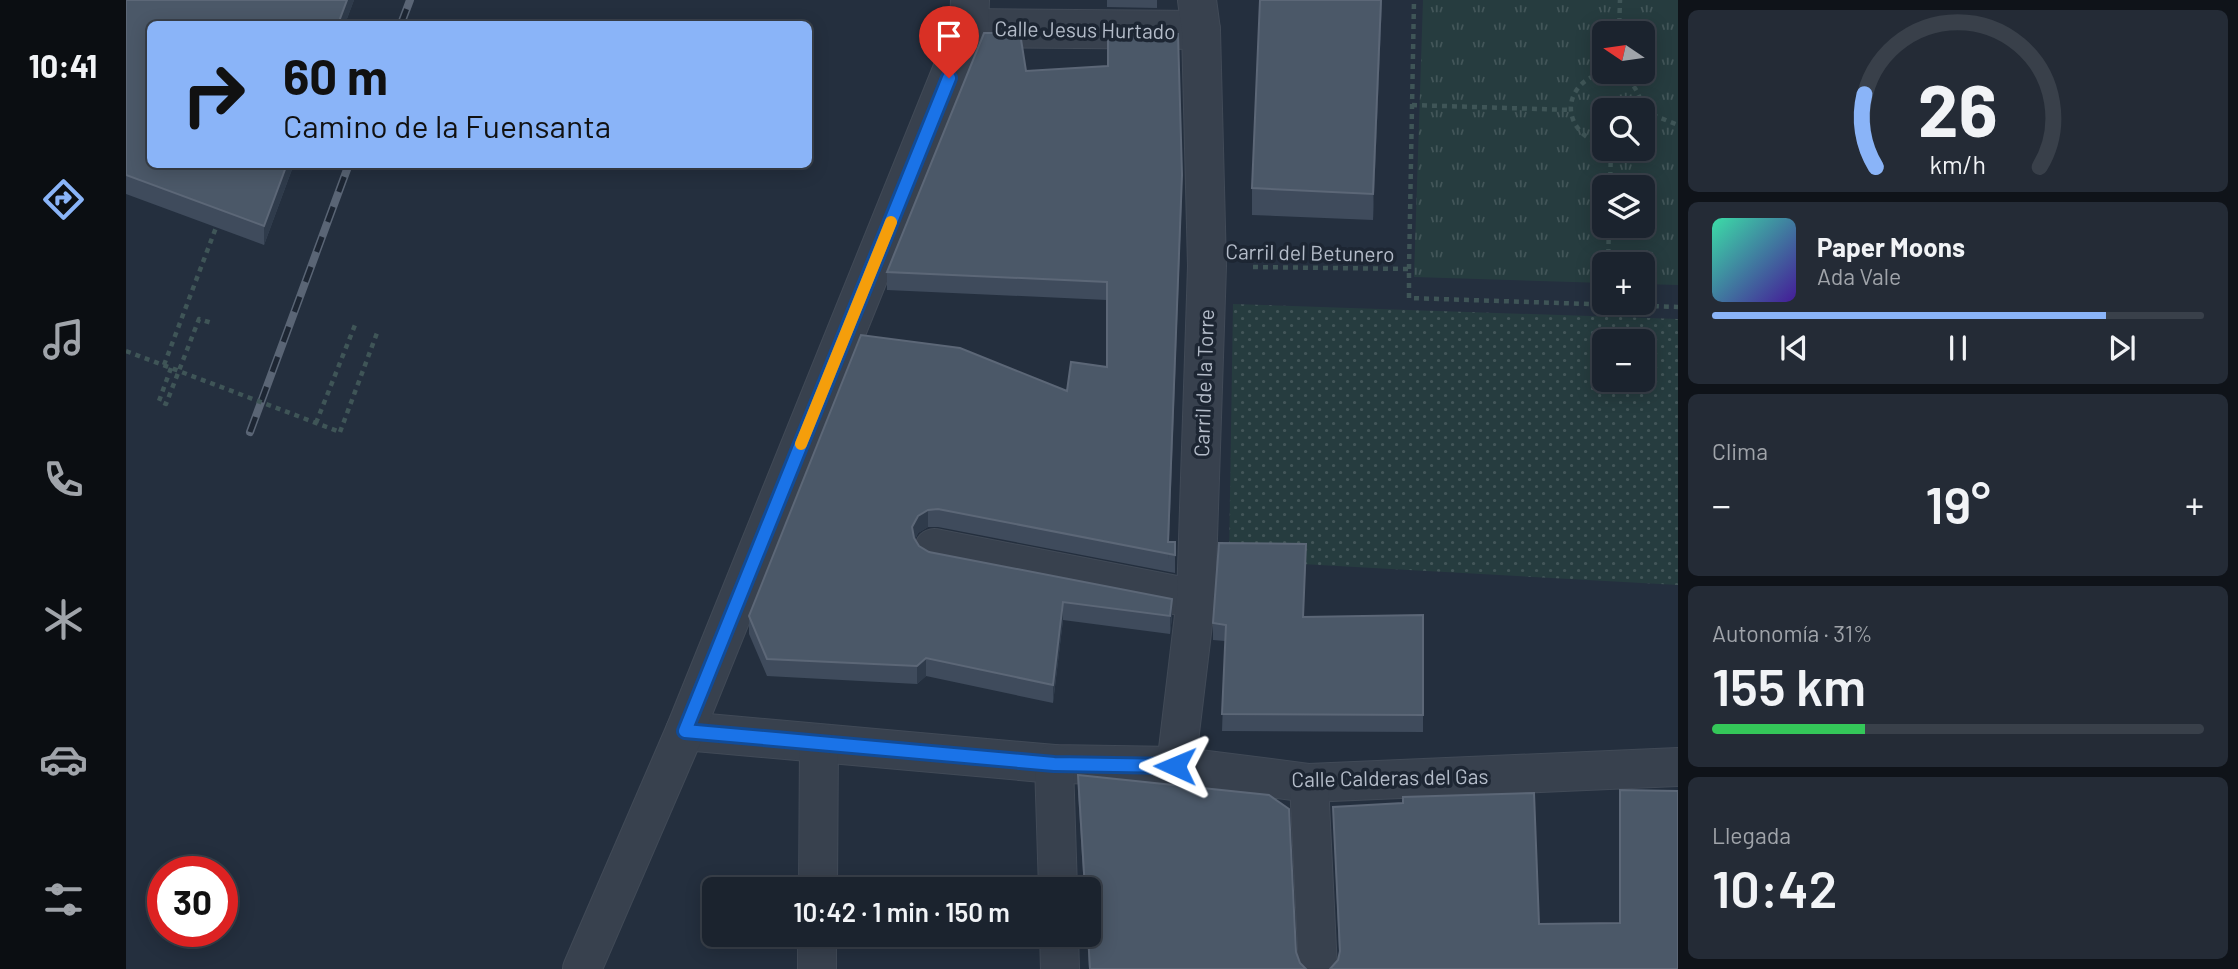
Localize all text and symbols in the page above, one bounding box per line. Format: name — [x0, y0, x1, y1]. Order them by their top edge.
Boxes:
pin — [919, 6, 979, 78]
street label: Calle Jesus Hurtado — [994, 15, 1176, 43]
icon: arrive — [930, 17, 968, 55]
north arrow — [1592, 21, 1656, 84]
map controls — [1592, 21, 1655, 392]
text: 10:41 — [29, 46, 97, 84]
text: 60 m — [283, 46, 388, 105]
icon: right — [168, 49, 259, 140]
text: 26 — [1918, 64, 1998, 152]
button: search — [1592, 98, 1655, 161]
text: Camino de la Fuensanta — [283, 106, 611, 144]
text: km/h — [1930, 149, 1986, 179]
icon: directions — [39, 175, 88, 224]
button: layers — [1592, 175, 1655, 238]
text: Paper Moons — [1817, 231, 1965, 262]
street label: Carril del Betunero — [1225, 238, 1395, 266]
button: + — [1592, 252, 1655, 315]
text: Ada Vale — [1817, 262, 1901, 290]
street label: Carril de la Torre — [1188, 309, 1218, 457]
icon: music — [39, 315, 88, 364]
button: − — [1592, 329, 1655, 392]
icon: previous — [1775, 329, 1813, 367]
icon: pause — [1939, 329, 1977, 367]
icon: next — [2103, 329, 2141, 367]
text: Clima — [1712, 437, 1768, 465]
icon: phone — [39, 455, 88, 504]
text: 19° — [1925, 472, 1991, 534]
text: − — [1712, 481, 1731, 527]
text: + — [2185, 481, 2204, 527]
icon: climate — [39, 595, 88, 644]
text: Autonomía · 31% — [1712, 619, 1873, 647]
text: 155 km — [1712, 654, 1866, 716]
position arrow — [1138, 729, 1212, 803]
icon: car — [39, 735, 88, 784]
street label: Calle Calderas del Gas — [1291, 763, 1489, 791]
text: Llegada — [1712, 821, 1791, 849]
speed limit sign: 30 — [147, 856, 238, 947]
text: 10:42 — [1712, 856, 1837, 918]
icon: filters — [39, 875, 88, 924]
text: 10:42 · 1 min · 150 m — [793, 896, 1010, 927]

